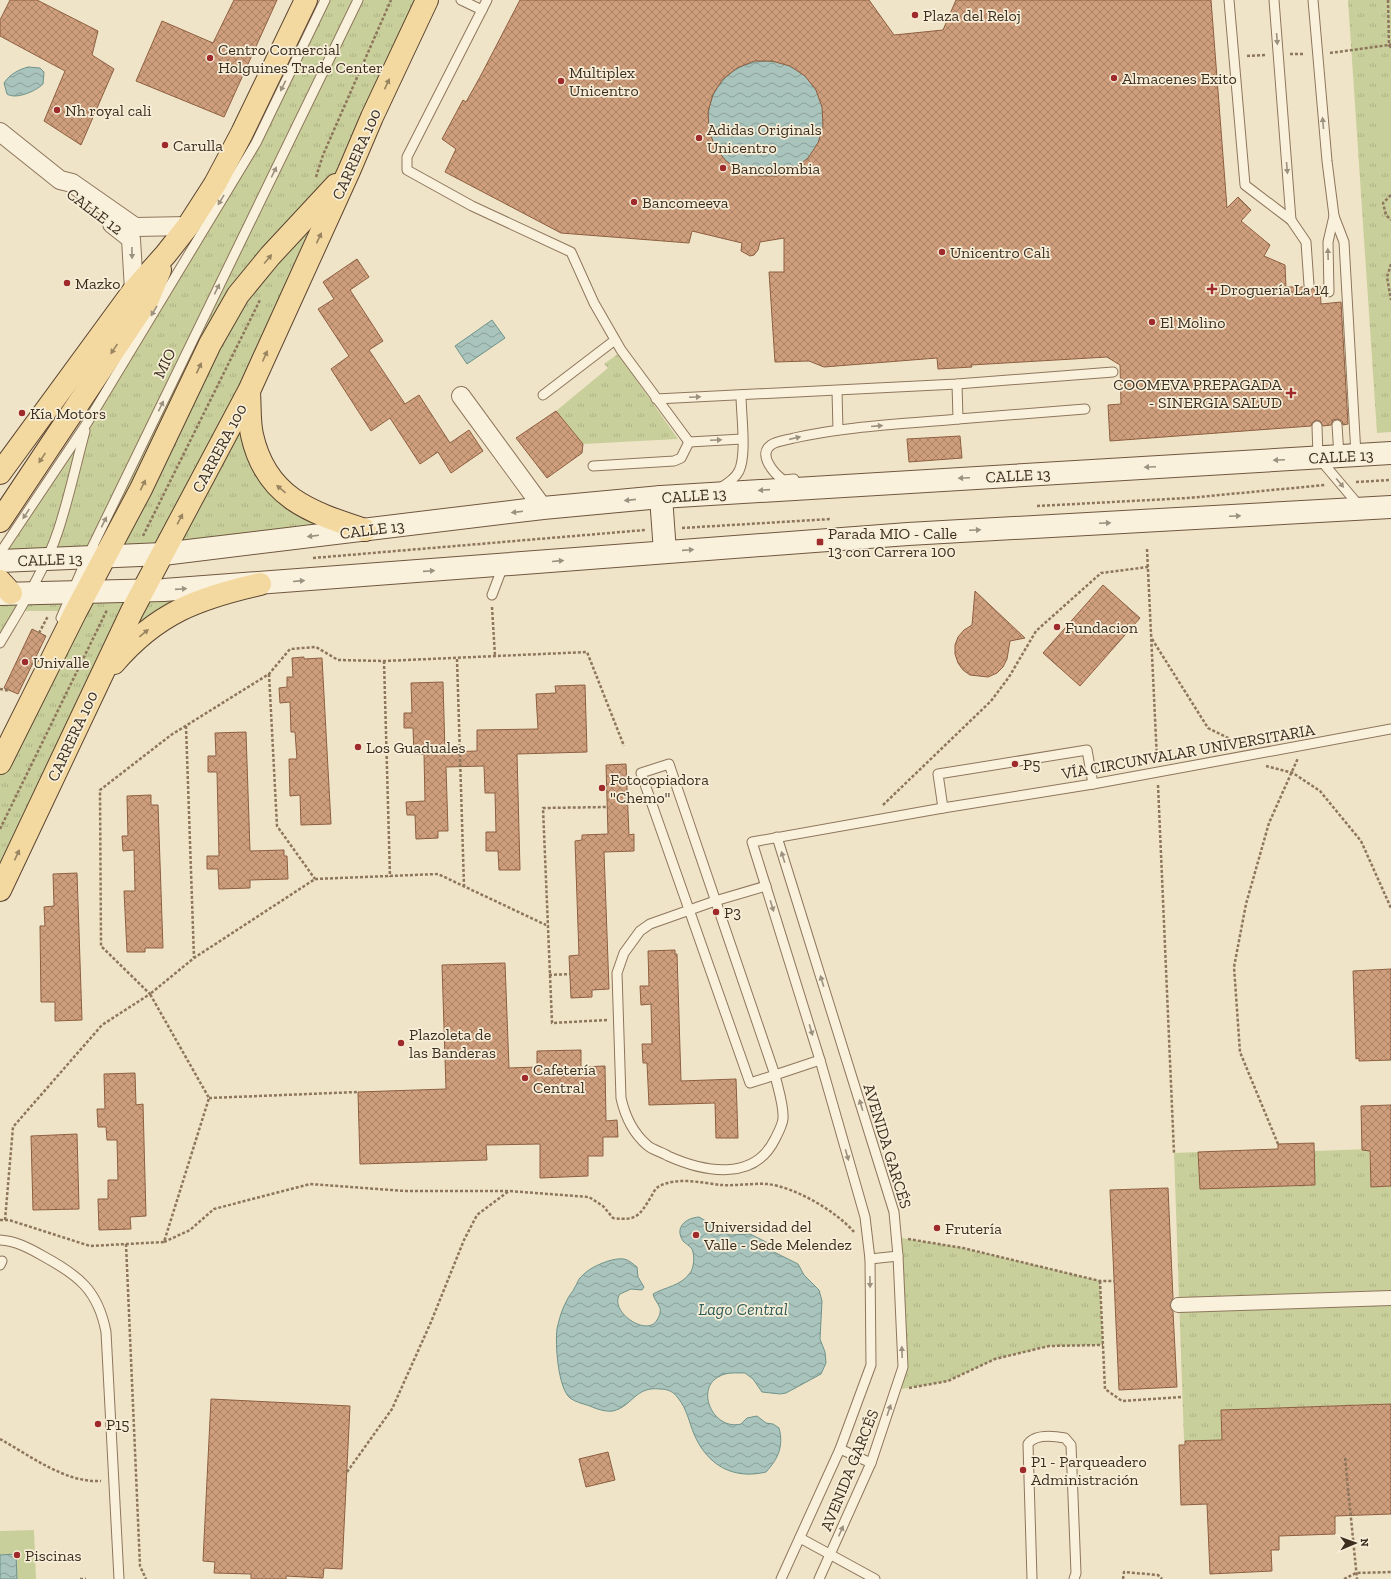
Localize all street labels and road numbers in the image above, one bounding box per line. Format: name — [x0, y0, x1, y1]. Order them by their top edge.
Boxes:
street label: CARRERA 100 — [328, 106, 385, 203]
street label: CALLE 12 — [63, 184, 127, 239]
street label: MIO — [149, 345, 180, 381]
street label: CARRERA 100 — [188, 401, 251, 496]
street label: CALLE 13 — [1308, 445, 1374, 468]
street label: CALLE 13 — [985, 464, 1051, 487]
street label: CALLE 13 — [661, 484, 727, 507]
street label: CALLE 13 — [339, 516, 406, 543]
street label: CALLE 13 — [17, 549, 83, 570]
street label: CARRERA 100 — [43, 688, 102, 785]
street label: VÍA CIRCUNVALAR UNIVERSITARIA — [1059, 720, 1317, 783]
street label: AVENIDA GARCÉS — [859, 1081, 916, 1211]
street label: AVENIDA GARCÉS — [816, 1407, 883, 1534]

